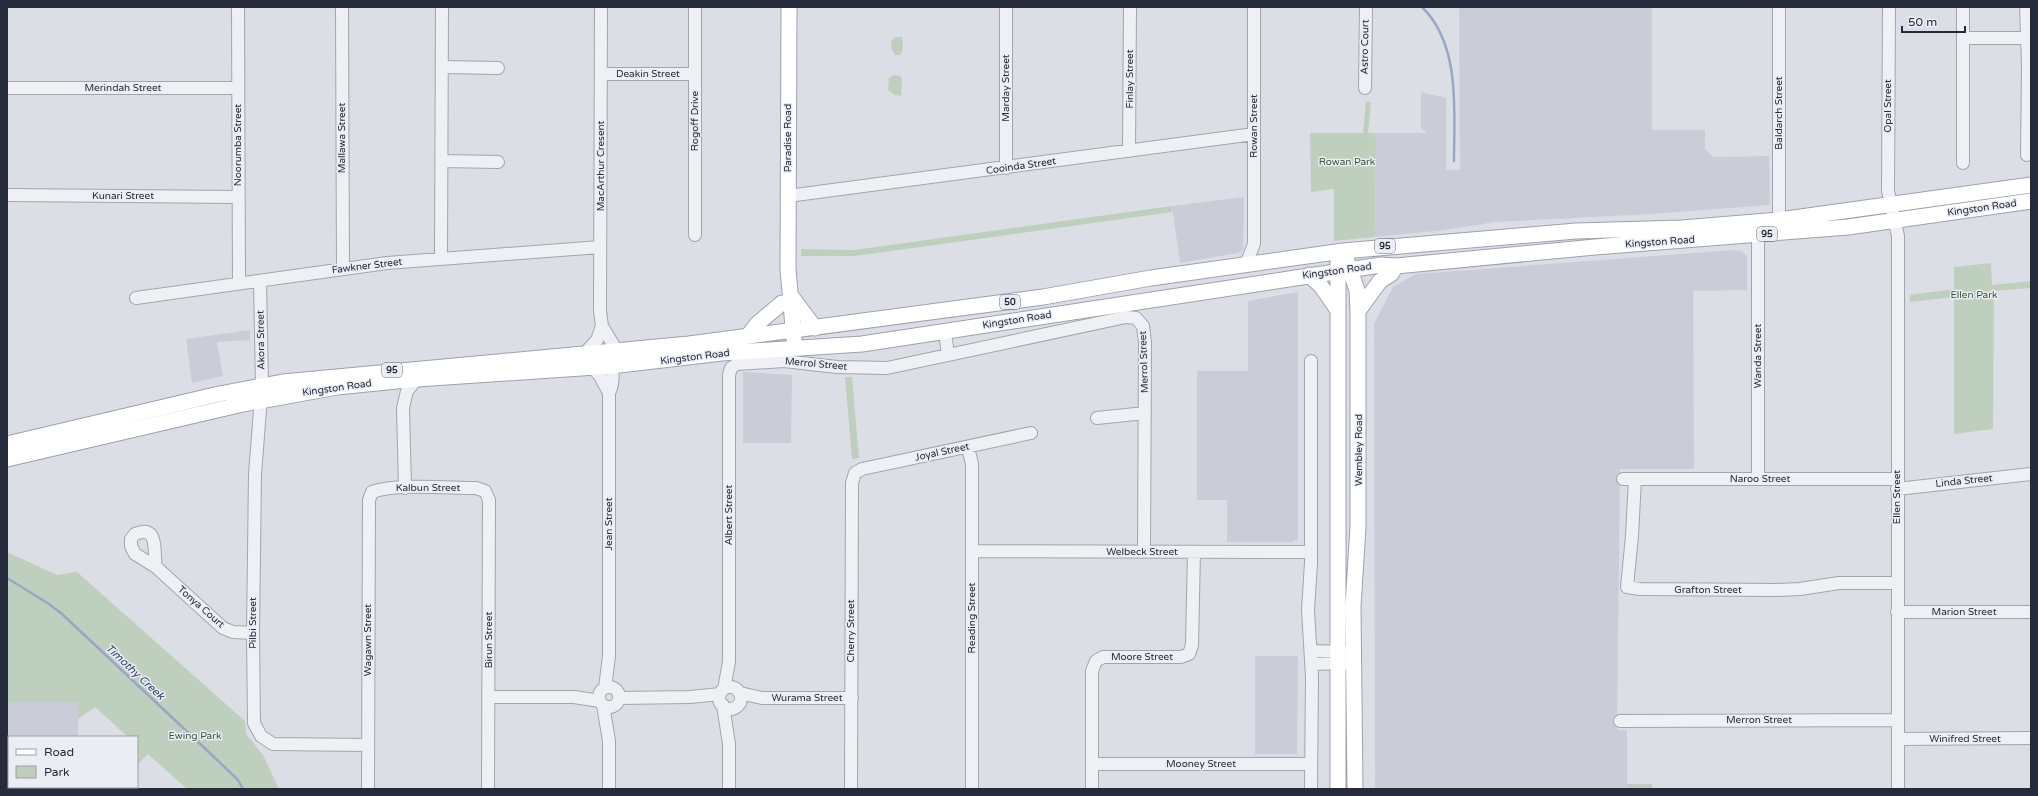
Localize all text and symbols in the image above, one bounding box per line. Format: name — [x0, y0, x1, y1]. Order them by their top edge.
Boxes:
scale bar — [1902, 8, 1965, 34]
text: 50 m — [1908, 15, 1937, 29]
street label: Astro Court — [1359, 19, 1371, 75]
street label: Finlay Street — [1124, 49, 1136, 109]
street label: Marday Street — [1000, 54, 1012, 122]
street label: Deakin Street — [616, 68, 680, 80]
street label: Baldarch Street — [1773, 76, 1785, 150]
street label: Opal Street — [1882, 79, 1894, 133]
street label: Merindah Street — [85, 82, 162, 94]
street label: Rogoff Drive — [689, 90, 701, 151]
street label: Rowan Street — [1248, 94, 1260, 158]
street label: Mallawa Street — [336, 103, 348, 173]
street label: Noorumba Street — [232, 104, 244, 186]
street label: Paradise Road — [782, 104, 794, 172]
street label: MacArthur Cresent — [595, 120, 607, 211]
street label: Cooinda Street — [985, 155, 1057, 177]
park label: Rowan Park — [1319, 156, 1376, 168]
street label: Kunari Street — [92, 190, 154, 202]
street label: Kingston Road — [1947, 197, 2017, 219]
road number: 95 — [1757, 227, 1777, 241]
street label: Kingston Road — [1625, 234, 1695, 250]
road number: 95 — [1375, 239, 1395, 253]
street label: Fawkner Street — [331, 256, 403, 276]
street label: Kingston Road — [1302, 260, 1372, 282]
park label: Ellen Park — [1950, 289, 1998, 301]
road number: 50 — [1000, 295, 1020, 309]
street label: Kingston Road — [981, 309, 1053, 331]
street label: Akora Street — [254, 310, 268, 370]
street label: Wanda Street — [1752, 324, 1764, 388]
street label: Merrol Street — [1137, 330, 1151, 393]
street label: Kingston Road — [660, 347, 730, 367]
street label: Merrol Street — [784, 355, 848, 373]
road number: 95 — [382, 363, 402, 377]
street label: Kingston Road — [302, 377, 372, 399]
street label: Wembley Road — [1353, 414, 1365, 486]
street label: Joyal Street — [914, 440, 970, 464]
street label: Ellen Street — [1891, 470, 1903, 524]
street label: Linda Street — [1935, 472, 1993, 490]
street label: Naroo Street — [1730, 473, 1791, 485]
street label: Kalbun Street — [396, 482, 460, 494]
street label: Albert Street — [723, 484, 735, 545]
street label: Jean Street — [603, 497, 615, 551]
street label: Welbeck Street — [1106, 546, 1178, 558]
street label: Reading Street — [966, 582, 978, 653]
street label: Tonya Court — [175, 584, 227, 631]
street label: Grafton Street — [1674, 584, 1742, 596]
street label: Pilbi Street — [247, 597, 259, 649]
street label: Cherry Street — [845, 599, 857, 662]
street label: Wagawn Street — [362, 604, 374, 676]
street label: Marion Street — [1932, 606, 1997, 618]
street label: Birun Street — [483, 612, 495, 668]
water label: Timothy Creek — [103, 641, 168, 703]
street label: Moore Street — [1111, 651, 1173, 663]
street label: Wurama Street — [771, 692, 843, 704]
street label: Merron Street — [1726, 714, 1792, 726]
park label: Ewing Park — [169, 730, 222, 742]
street label: Winifred Street — [1929, 733, 2001, 745]
legend — [8, 736, 138, 788]
text: Road — [44, 745, 74, 759]
street label: Mooney Street — [1166, 758, 1236, 770]
text: Park — [44, 765, 70, 779]

